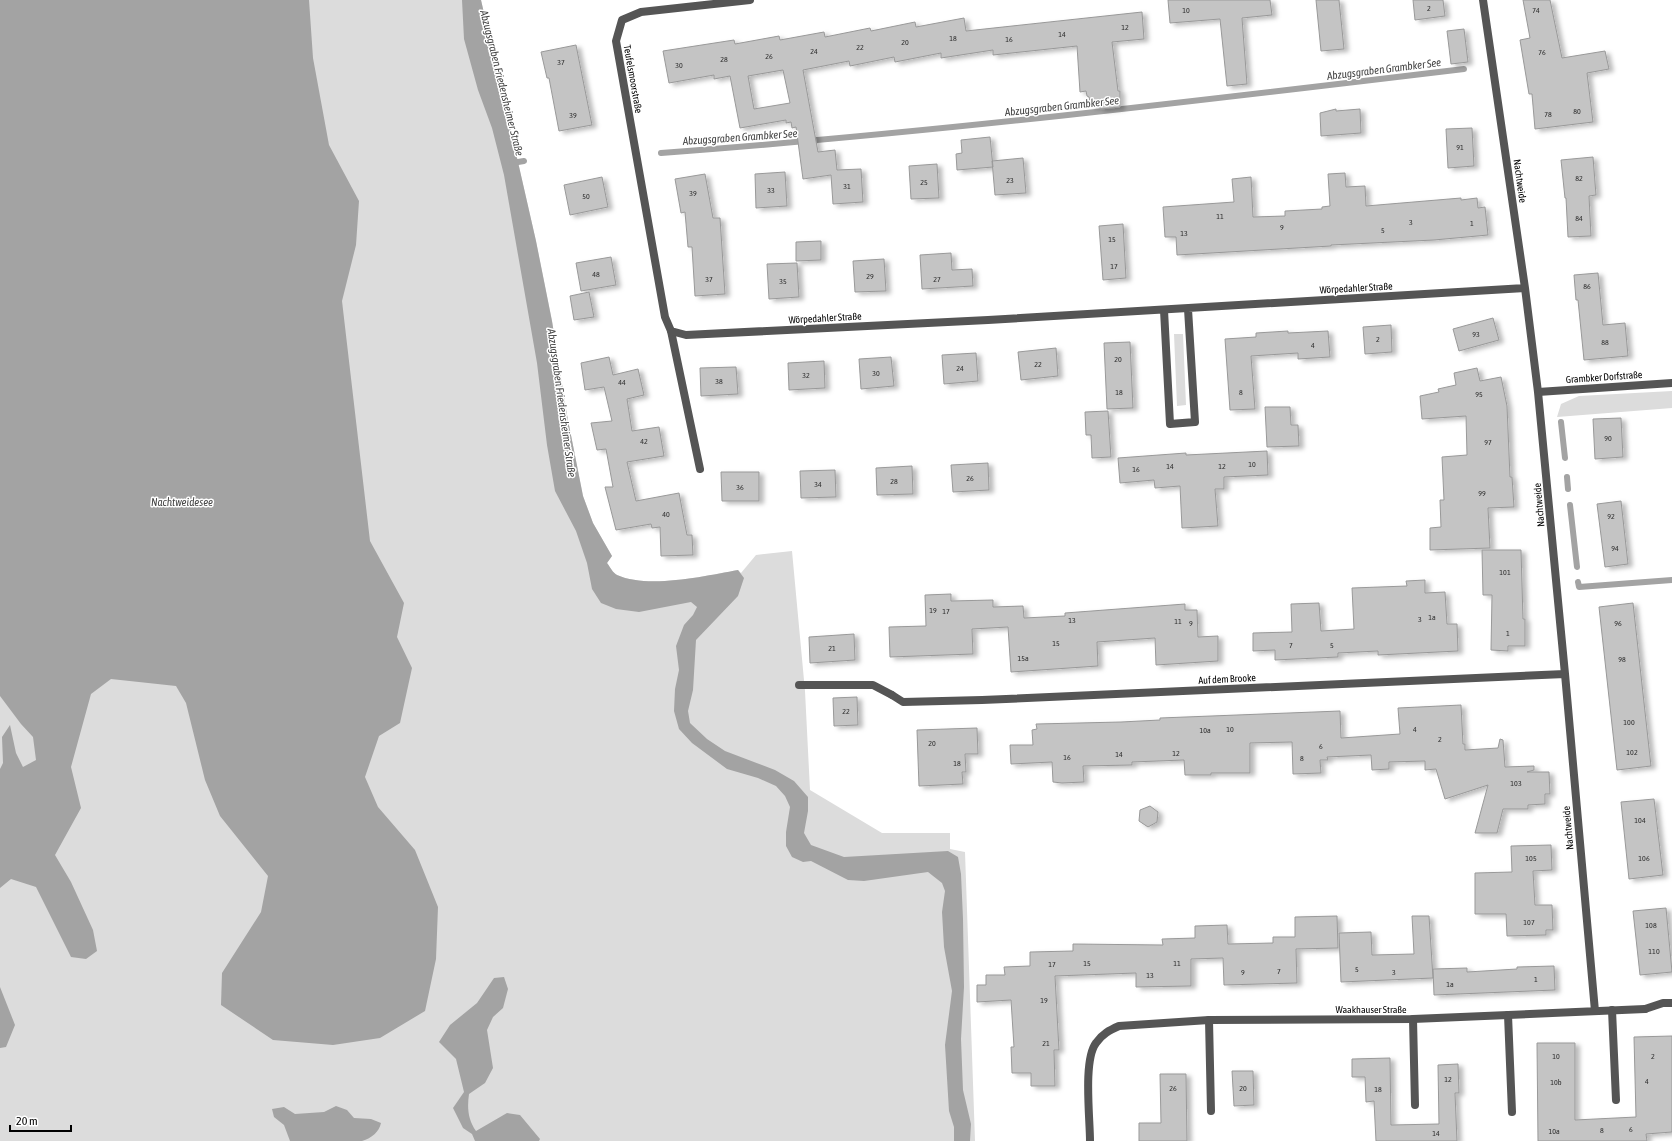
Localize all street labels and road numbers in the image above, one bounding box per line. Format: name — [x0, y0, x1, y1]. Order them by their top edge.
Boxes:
street label: Teufelsmoorstraße — [622, 44, 645, 114]
street label: Nachtweide — [1511, 158, 1529, 204]
street label: Wörpedahler Straße — [1319, 281, 1393, 295]
street label: Wörpedahler Straße — [788, 311, 862, 325]
street label: Grambker Dorfstraße — [1565, 369, 1643, 385]
street label: Nachtweide — [1532, 482, 1546, 527]
street label: Auf dem Brooke — [1198, 672, 1256, 686]
street label: Nachtweide — [1561, 805, 1575, 850]
street label: Waakhauser Straße — [1335, 1004, 1407, 1015]

